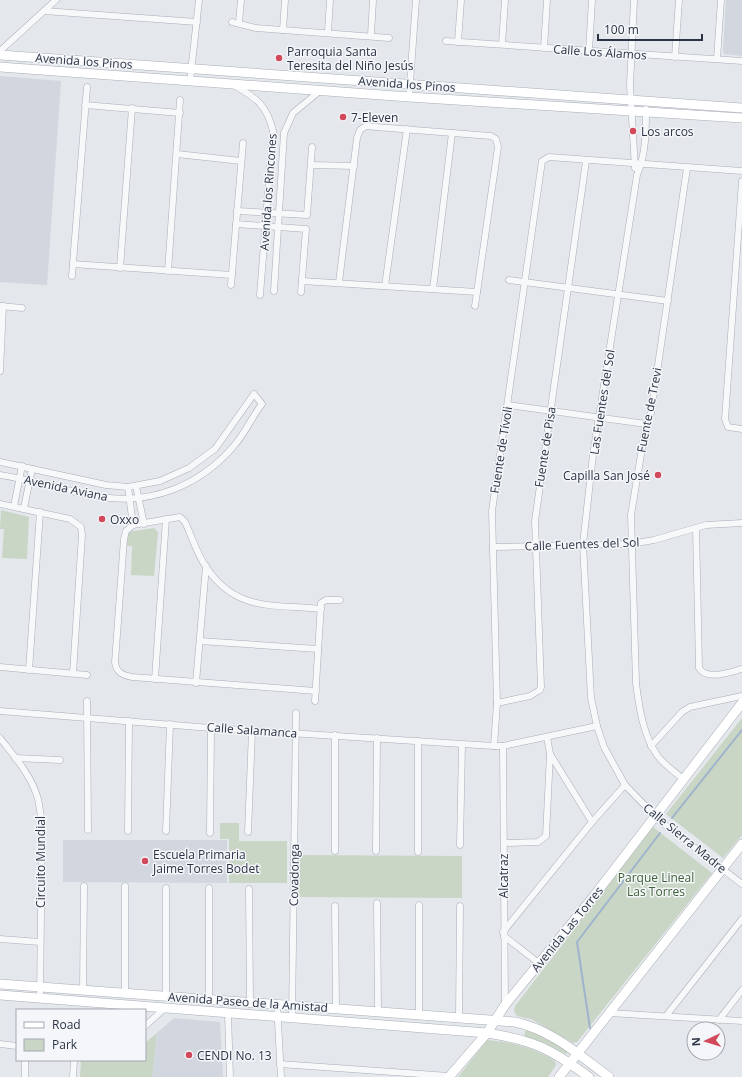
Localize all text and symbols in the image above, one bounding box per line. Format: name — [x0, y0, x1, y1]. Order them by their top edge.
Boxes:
scale bar — [598, 16, 702, 42]
text: 100 m — [604, 21, 639, 38]
street label: Calle Los Álamos — [553, 40, 648, 64]
place label: Parroquia Santa Teresita del Niño Jesús — [287, 43, 414, 74]
street label: Avenida los Pinos — [35, 49, 133, 73]
marker: Parroquia Santa Teresita del Niño Jesús — [274, 53, 284, 63]
street label: Avenida los Pinos — [358, 72, 456, 96]
place label: 7-Eleven — [351, 109, 398, 126]
marker: 7-Eleven — [338, 112, 348, 122]
place label: Los arcos — [641, 123, 694, 140]
marker: Los arcos — [628, 126, 638, 136]
street label: Avenida los Rincones — [255, 133, 281, 251]
street label: Las Fuentes del Sol — [585, 348, 619, 456]
street label: Fuente de Trevi — [632, 366, 666, 454]
street label: Fuente de Tívoli — [486, 405, 516, 495]
street label: Fuente de Pisa — [530, 405, 560, 489]
place label: Capilla San José — [563, 467, 650, 484]
marker: Capilla San José — [653, 470, 663, 480]
street label: Avenida Aviana — [23, 471, 109, 505]
place label: Oxxo — [110, 511, 139, 528]
marker: Oxxo — [97, 514, 107, 524]
street label: Calle Fuentes del Sol — [524, 534, 640, 554]
street label: Calle Salamanca — [206, 718, 298, 742]
street label: Calle Sierra Madre — [640, 799, 730, 877]
street label: Circuito Mundial — [32, 816, 49, 908]
street label: Covadonga — [285, 844, 303, 906]
place label: Escuela Primaria Jaime Torres Bodet — [152, 846, 259, 877]
street label: Alcatraz — [495, 853, 512, 898]
marker: Escuela Primaria Jaime Torres Bodet — [140, 856, 150, 866]
park label: Parque Lineal Las Torres — [618, 869, 694, 900]
street label: Avenida Las Torres — [527, 882, 607, 975]
street label: Avenida Paseo de la Amistad — [167, 988, 329, 1016]
legend — [16, 1009, 146, 1061]
text: Road — [52, 1016, 81, 1033]
north arrow — [686, 1021, 726, 1061]
text: Park — [52, 1036, 78, 1053]
text: N — [688, 1037, 703, 1047]
place label: CENDI No. 13 — [197, 1047, 272, 1064]
marker: CENDI No. 13 — [184, 1050, 194, 1060]

